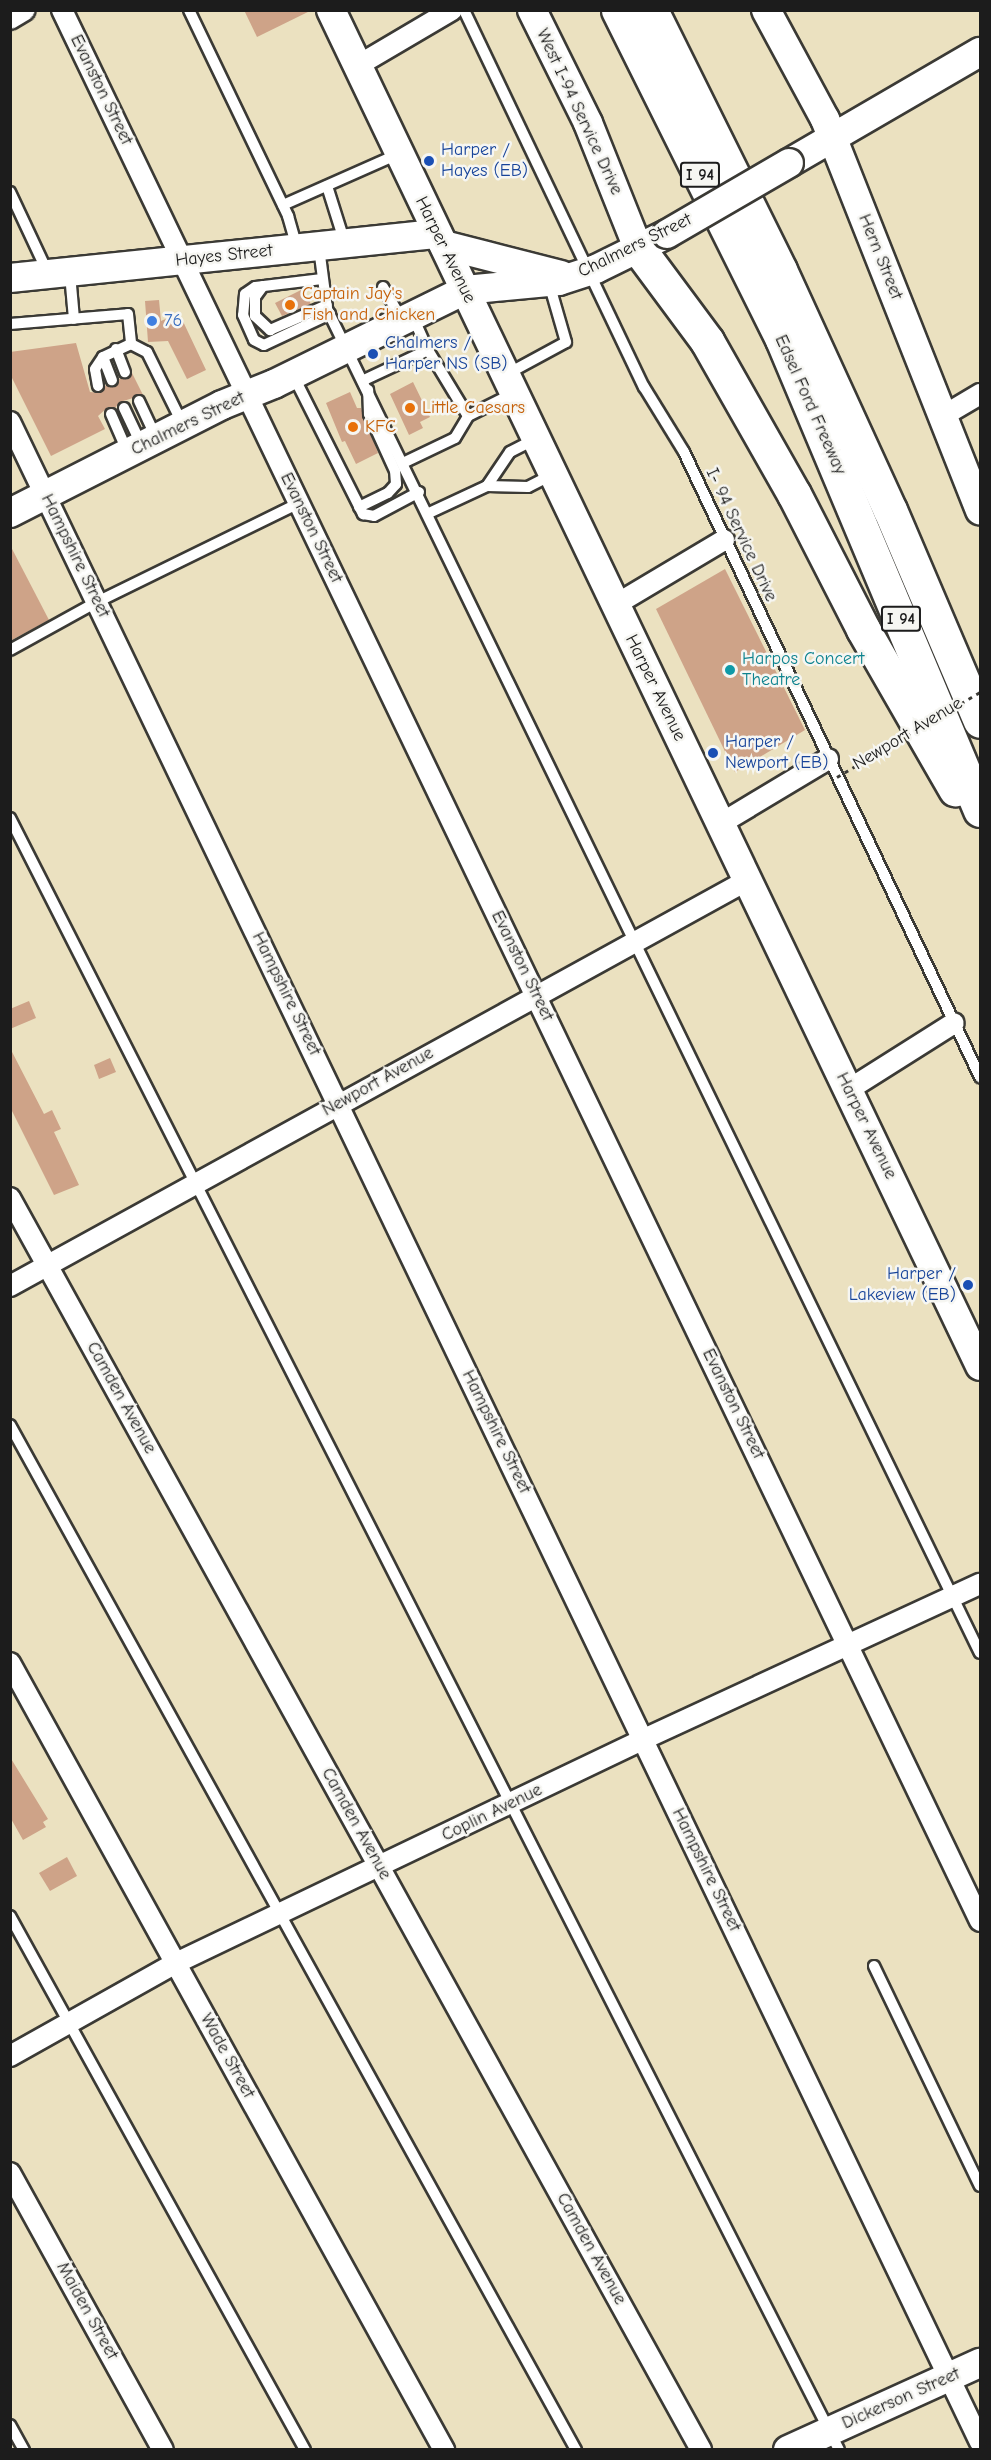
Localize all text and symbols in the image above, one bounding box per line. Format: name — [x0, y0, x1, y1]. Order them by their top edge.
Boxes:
street label: West I-94 Service Drive — [531, 26, 627, 198]
street label: Evanston Street — [65, 31, 137, 149]
place label: Harper / Hayes (EB) — [441, 140, 528, 182]
marker: Harper / Hayes (EB) — [422, 154, 436, 168]
road number: I 94 — [679, 162, 721, 188]
street label: Harper Avenue — [410, 193, 480, 307]
street label: Chalmers Street — [575, 209, 695, 283]
street label: Hern Street — [853, 211, 907, 303]
street label: Hayes Street — [174, 240, 274, 272]
place label: Captain Jay's Fish and Chicken — [302, 284, 435, 326]
marker: Captain Jay's Fish and Chicken — [283, 298, 297, 312]
place label: 76 — [164, 310, 182, 332]
marker: 76 — [145, 314, 159, 328]
street label: Edsel Ford Freeway — [769, 332, 851, 478]
place label: Chalmers / Harper NS (SB) — [385, 333, 508, 376]
marker: Chalmers / Harper NS (SB) — [366, 347, 380, 361]
street label: Chalmers Street — [128, 387, 248, 461]
place label: Little Caesars — [422, 397, 525, 419]
marker: Little Caesars — [403, 401, 417, 415]
place label: KFC — [365, 416, 396, 438]
marker: KFC — [346, 420, 360, 434]
street label: I- 94 Service Drive — [701, 465, 781, 605]
street label: Evanston Street — [275, 469, 347, 587]
street label: Hampshire Street — [36, 491, 114, 621]
road number: I 94 — [880, 606, 922, 632]
street label: Harper Avenue — [620, 631, 690, 745]
place label: Harpos Concert Theatre — [742, 649, 864, 692]
marker: Harpos Concert Theatre — [723, 663, 737, 677]
street label: Newport Avenue — [849, 693, 967, 775]
place label: Harper / Newport (EB) — [725, 732, 828, 774]
marker: Harper / Newport (EB) — [706, 746, 720, 760]
street label: Evanston Street — [486, 907, 558, 1025]
street label: Hampshire Street — [247, 929, 325, 1059]
street label: Newport Avenue — [319, 1043, 437, 1121]
street label: Harper Avenue — [831, 1069, 901, 1183]
place label: Harper / Lakeview (EB) — [849, 1264, 956, 1306]
marker: Harper / Lakeview (EB) — [961, 1278, 975, 1292]
street label: Camden Avenue — [81, 1338, 161, 1458]
street label: Evanston Street — [697, 1345, 769, 1463]
street label: Hampshire Street — [457, 1367, 535, 1497]
street label: Camden Avenue — [316, 1764, 396, 1884]
street label: Coplin Avenue — [438, 1779, 546, 1847]
street label: Hampshire Street — [667, 1805, 745, 1935]
street label: Wade Street — [195, 2010, 259, 2102]
street label: Camden Avenue — [551, 2189, 631, 2309]
street label: Maiden Street — [51, 2259, 123, 2363]
street label: Dickerson Street — [839, 2363, 963, 2435]

